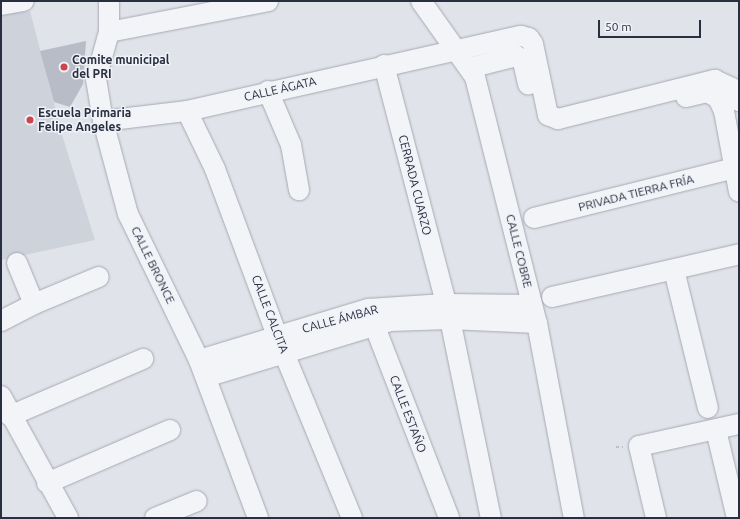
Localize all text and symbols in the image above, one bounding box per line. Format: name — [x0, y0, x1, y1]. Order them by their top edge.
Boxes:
scale bar — [600, 12, 703, 38]
text: 50 m — [605, 20, 632, 33]
place label: Comite municipal del PRI — [72, 53, 169, 81]
marker: Comite municipal del PRI — [59, 62, 69, 72]
street label: CALLE ÁGATA — [242, 74, 318, 104]
place label: Escuela Primaria Felipe Angeles — [38, 106, 131, 134]
marker: Escuela Primaria Felipe Angeles — [25, 115, 35, 125]
street label: CERRADA CUARZO — [396, 133, 434, 237]
street label: PRIVADA TIERRA FRÍA — [577, 172, 695, 214]
street label: CALLE COBRE — [503, 213, 535, 289]
street label: CALLE BRONCE — [128, 224, 178, 306]
street label: CALLE CALCITA — [248, 273, 292, 355]
street label: CALLE ÁMBAR — [300, 302, 380, 336]
street label: CALLE ESTAÑO — [387, 373, 429, 455]

